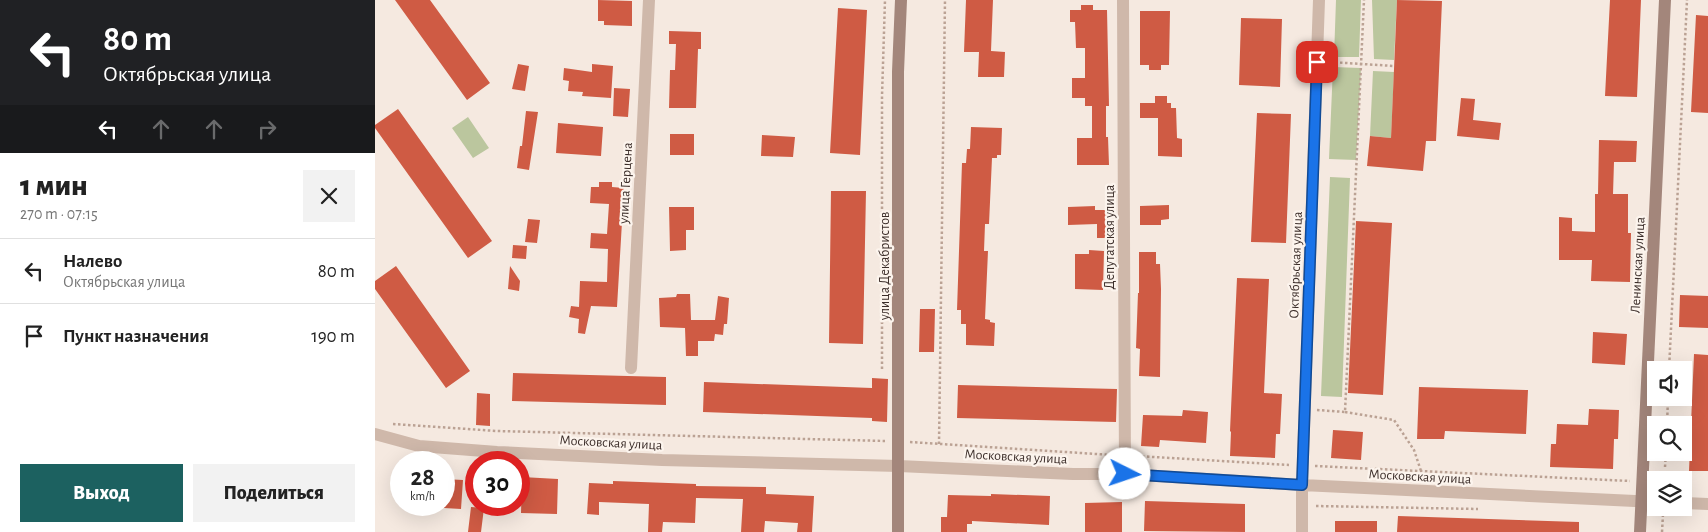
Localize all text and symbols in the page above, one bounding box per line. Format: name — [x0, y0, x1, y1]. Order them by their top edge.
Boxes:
icon: left — [20, 20, 85, 85]
text: 80 m — [103, 22, 172, 57]
pin — [1296, 41, 1338, 83]
icon: arrive — [1303, 48, 1331, 76]
text: Октябрьская улица — [103, 63, 271, 85]
icon: left — [94, 115, 122, 143]
icon: ahead — [147, 115, 175, 143]
icon: ahead — [200, 115, 228, 143]
icon: right — [253, 115, 281, 143]
street label: улица Герцена — [617, 141, 635, 225]
button: close — [303, 170, 355, 222]
text: 1 мин — [20, 171, 88, 201]
street label: Депутатская улица — [1103, 184, 1117, 289]
text: 270 m · 07:15 — [20, 206, 98, 222]
street label: Октябрьская улица — [1287, 211, 1305, 319]
street label: улица Декабристов — [878, 212, 892, 321]
street label: Ленинская улица — [1628, 216, 1648, 314]
text: Налево — [63, 252, 122, 271]
icon: left — [20, 257, 48, 285]
text: 80 m — [318, 262, 355, 281]
text: Октябрьская улица — [63, 274, 185, 290]
icon: arrive — [20, 322, 48, 350]
text: Пункт назначения — [63, 327, 209, 346]
text: 190 m — [311, 327, 355, 346]
map controls — [1647, 361, 1692, 516]
button: sound — [1647, 361, 1692, 406]
button: search — [1647, 416, 1692, 461]
street label: Московская улица — [559, 433, 663, 453]
street label: Московская улица — [964, 447, 1068, 467]
position arrow — [1098, 447, 1150, 499]
speed limit sign: 30 — [465, 451, 530, 516]
button: Выход — [20, 464, 183, 522]
button: Поделиться — [193, 464, 355, 522]
text: 28 — [410, 465, 435, 490]
street label: Московская улица — [1368, 467, 1472, 487]
button: layers — [1647, 471, 1692, 516]
text: km/h — [410, 490, 435, 502]

